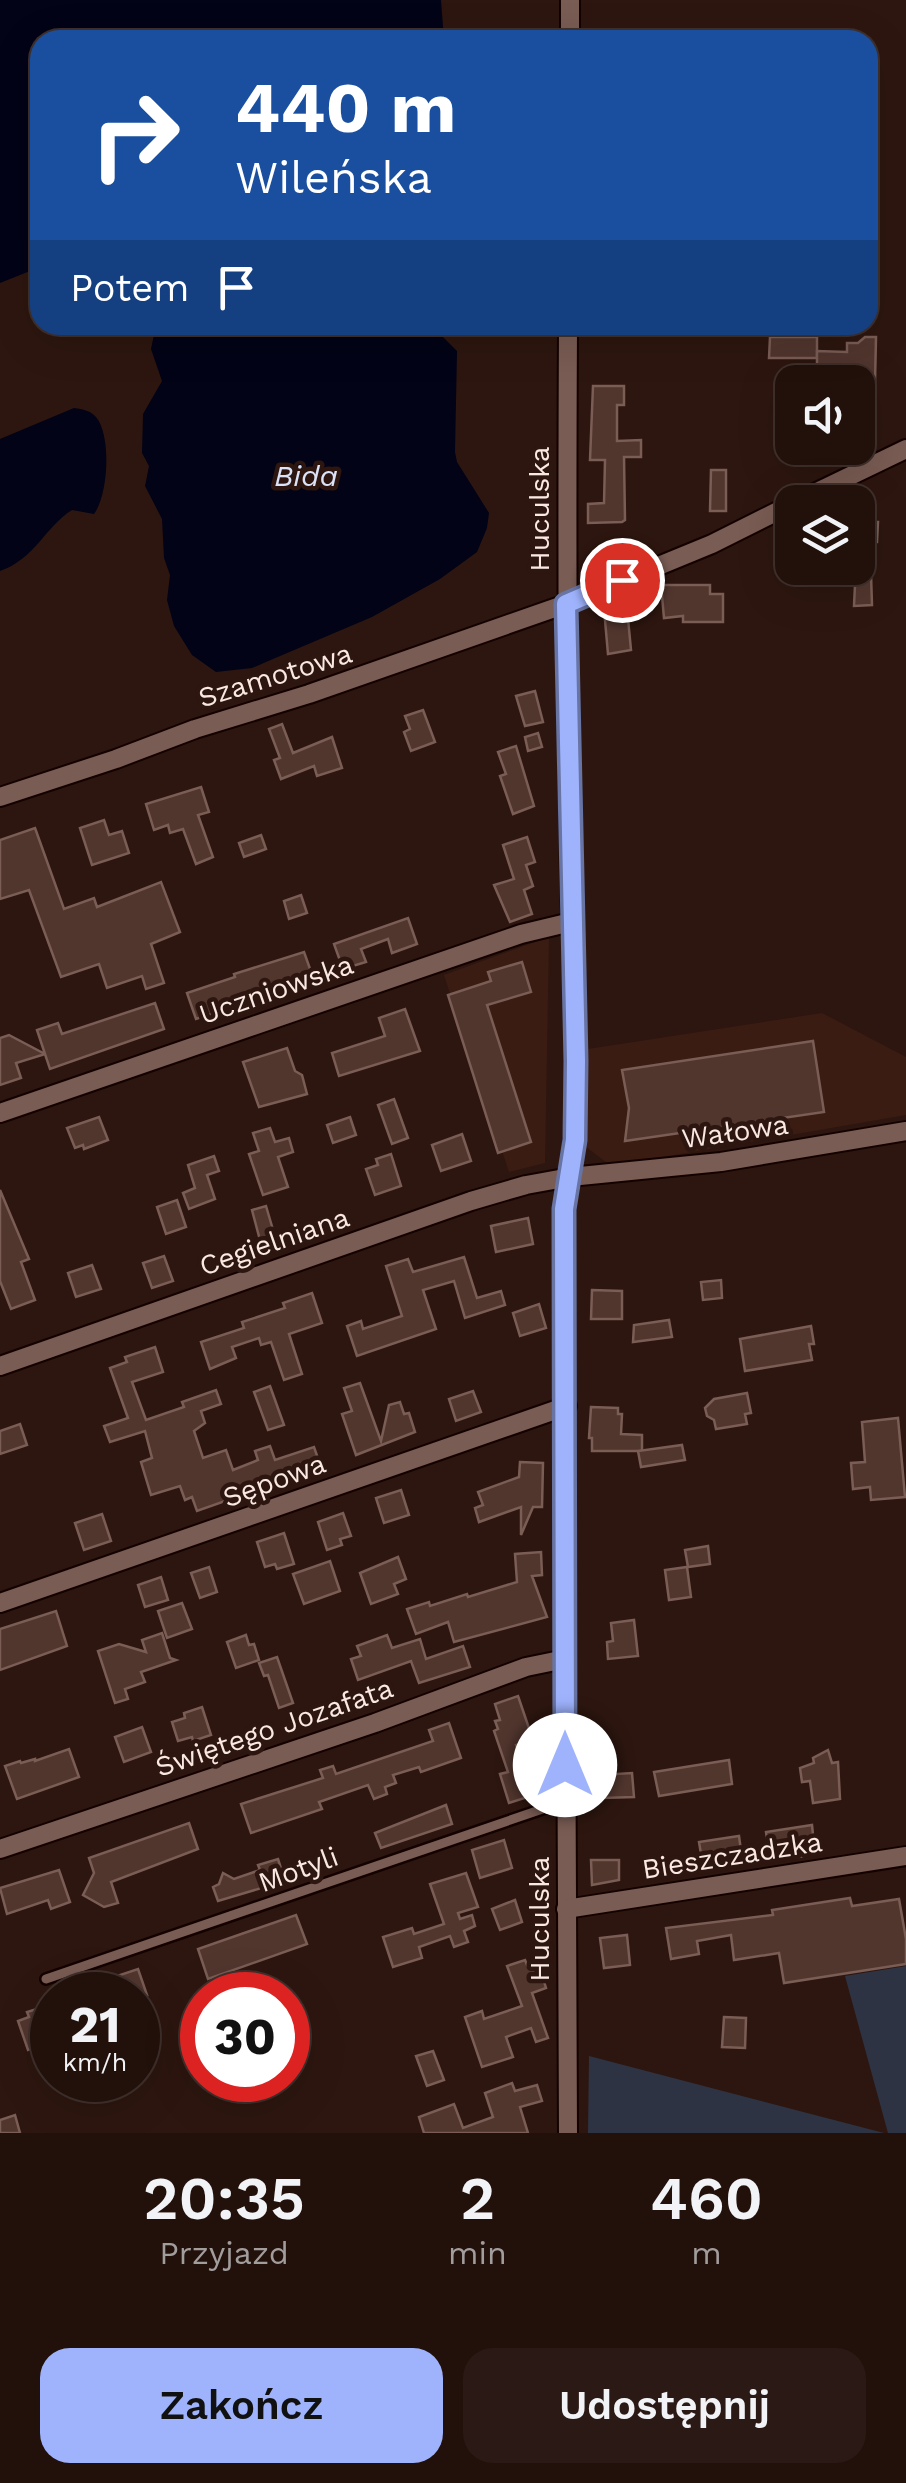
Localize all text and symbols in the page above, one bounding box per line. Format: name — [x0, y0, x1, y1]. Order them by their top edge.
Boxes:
text: 440 m — [235, 67, 456, 149]
icon: right — [70, 70, 200, 200]
text: Wileńska — [235, 151, 432, 204]
icon: arrive — [209, 260, 264, 315]
text: Potem — [70, 266, 189, 310]
map controls — [775, 365, 875, 585]
button: sound — [775, 365, 875, 465]
street label: Huculska — [523, 446, 556, 572]
water label: Bida — [274, 458, 338, 493]
button: layers — [775, 485, 875, 585]
pin — [580, 538, 665, 623]
icon: arrive — [595, 553, 650, 608]
street label: Szamotowa — [194, 636, 356, 714]
street label: Uczniowska — [195, 948, 358, 1031]
street label: Wałowa — [680, 1108, 791, 1155]
street label: Cegielniana — [195, 1200, 354, 1283]
street label: Sępowa — [218, 1447, 330, 1514]
street label: Świętego Jozafata — [151, 1671, 397, 1784]
position arrow — [513, 1713, 617, 1817]
street label: Bieszczadzka — [640, 1825, 825, 1886]
street label: Motyli — [254, 1840, 343, 1899]
street label: Huculska — [523, 1856, 556, 1982]
speed limit sign: 30 — [180, 1972, 310, 2102]
text: 21 — [69, 1995, 121, 2054]
text: km/h — [63, 2048, 127, 2077]
text: 20:35 — [143, 2163, 305, 2234]
text: 2 — [460, 2163, 495, 2234]
text: 460 — [650, 2163, 763, 2234]
text: Przyjazd — [159, 2234, 289, 2272]
text: min — [448, 2234, 507, 2272]
text: m — [691, 2234, 722, 2272]
button: Zakończ — [40, 2348, 443, 2463]
button: Udostępnij — [463, 2348, 866, 2463]

